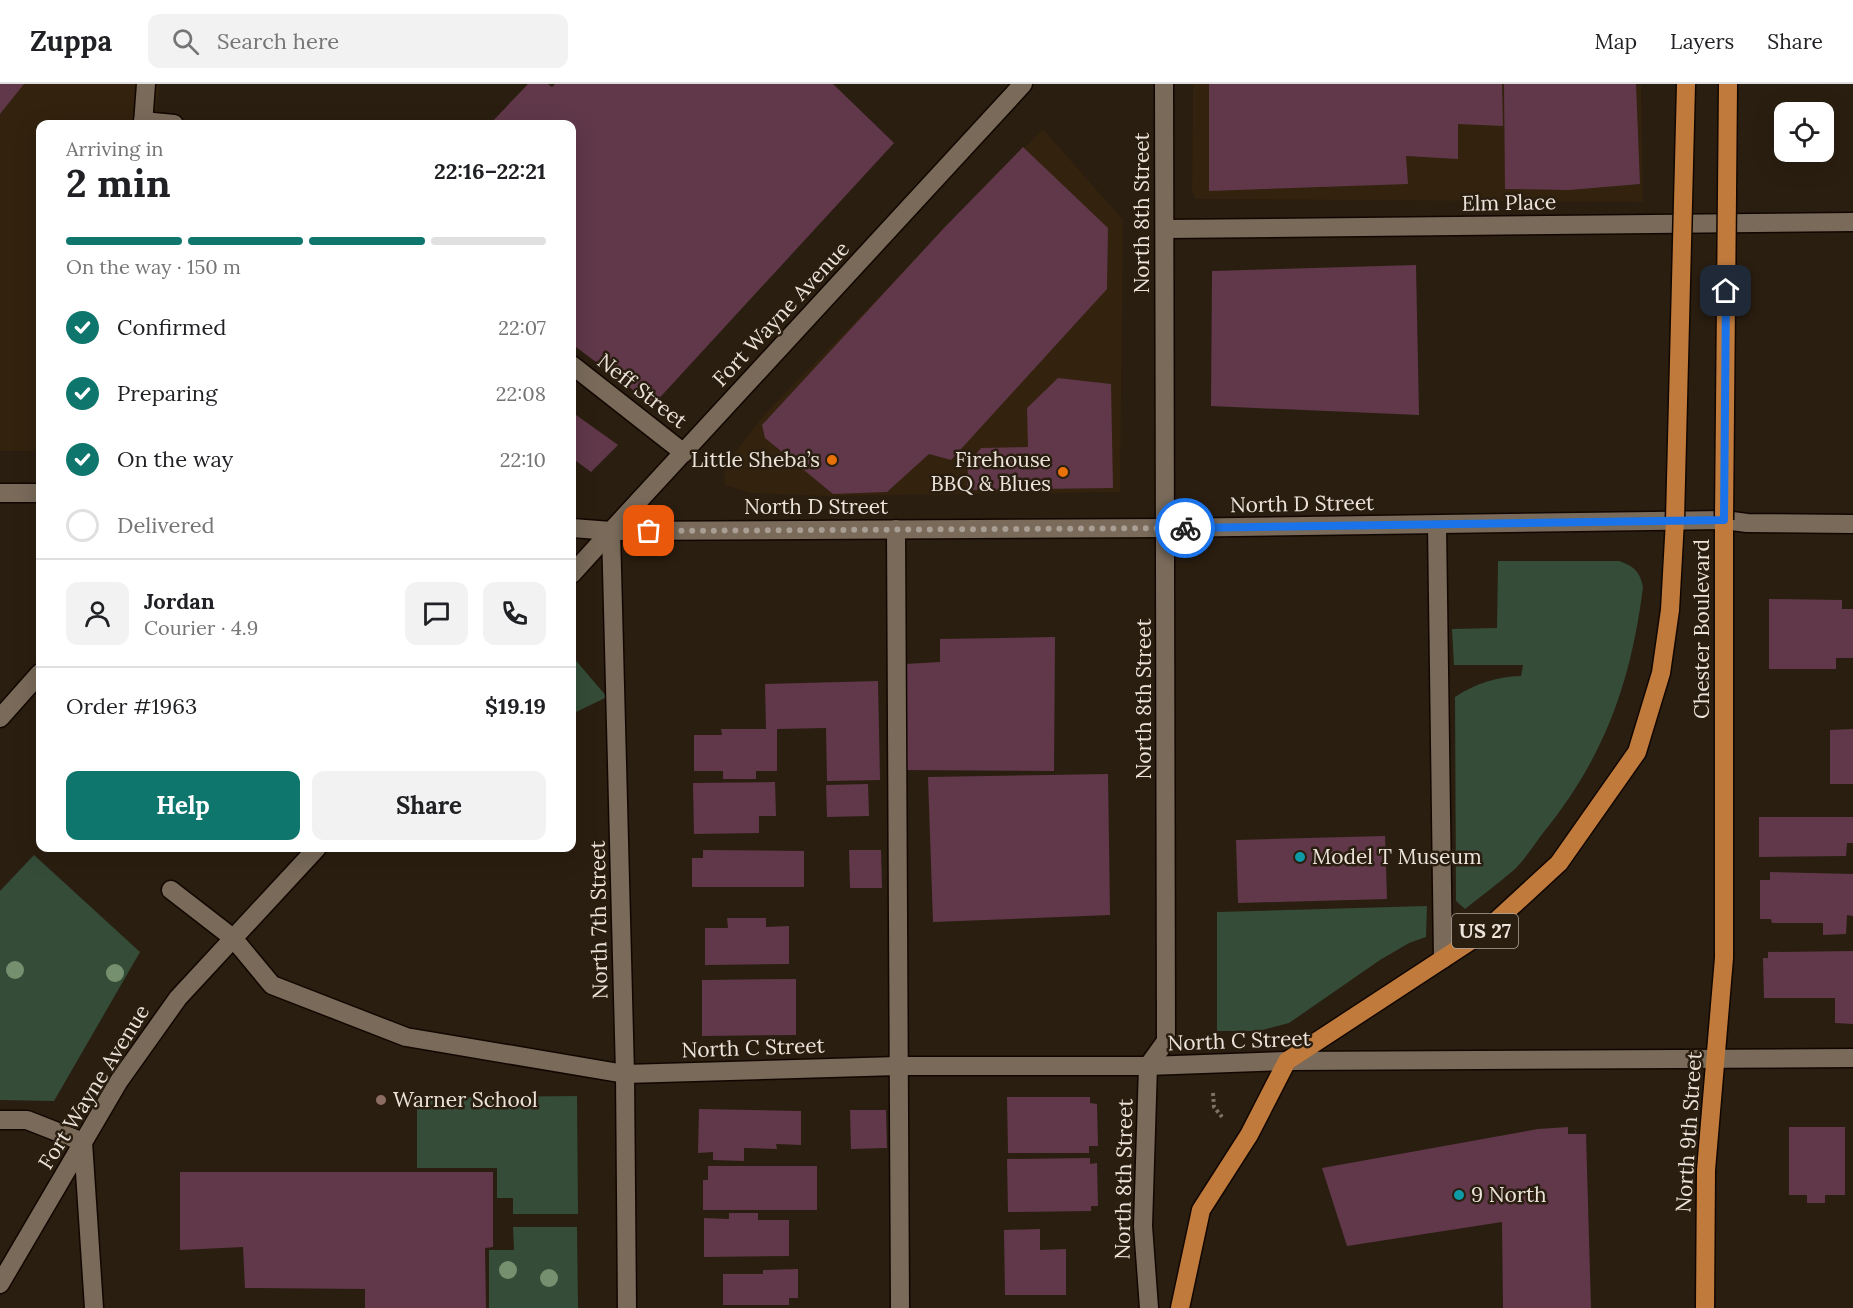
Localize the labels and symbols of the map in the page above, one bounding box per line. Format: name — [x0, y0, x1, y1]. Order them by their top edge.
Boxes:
street label: North 8th Street — [1128, 132, 1155, 294]
street label: Elm Place — [1461, 188, 1557, 217]
street label: Fort Wayne Avenue — [706, 235, 855, 392]
pin — [1700, 265, 1751, 316]
street label: Neff Street — [592, 347, 693, 435]
place label: Little Sheba’s — [691, 446, 820, 473]
place label: Firehouse BBQ & Blues — [930, 446, 1051, 497]
marker: Little Sheba’s — [825, 453, 839, 467]
marker: Firehouse BBQ & Blues — [1056, 465, 1070, 479]
street label: North D Street — [1230, 489, 1375, 518]
street label: North D Street — [744, 493, 889, 520]
courier — [1155, 498, 1215, 558]
pin — [623, 505, 674, 556]
street label: Chester Boulevard — [1688, 539, 1715, 719]
street label: North 8th Street — [1130, 618, 1157, 780]
street label: North 7th Street — [584, 839, 613, 1000]
place label: Model T Museum — [1312, 843, 1482, 870]
marker: Model T Museum — [1293, 850, 1307, 864]
road number: US 27 — [1452, 914, 1518, 948]
street label: Fort Wayne Avenue — [32, 999, 155, 1174]
street label: North C Street — [1167, 1024, 1312, 1056]
street label: North C Street — [681, 1031, 826, 1063]
street label: North 9th Street — [1669, 1050, 1708, 1213]
place label: Warner School — [393, 1086, 538, 1113]
marker: Warner School — [374, 1093, 388, 1107]
street label: North 8th Street — [1109, 1097, 1138, 1260]
place label: 9 North — [1471, 1181, 1547, 1208]
marker: 9 North — [1452, 1188, 1466, 1202]

